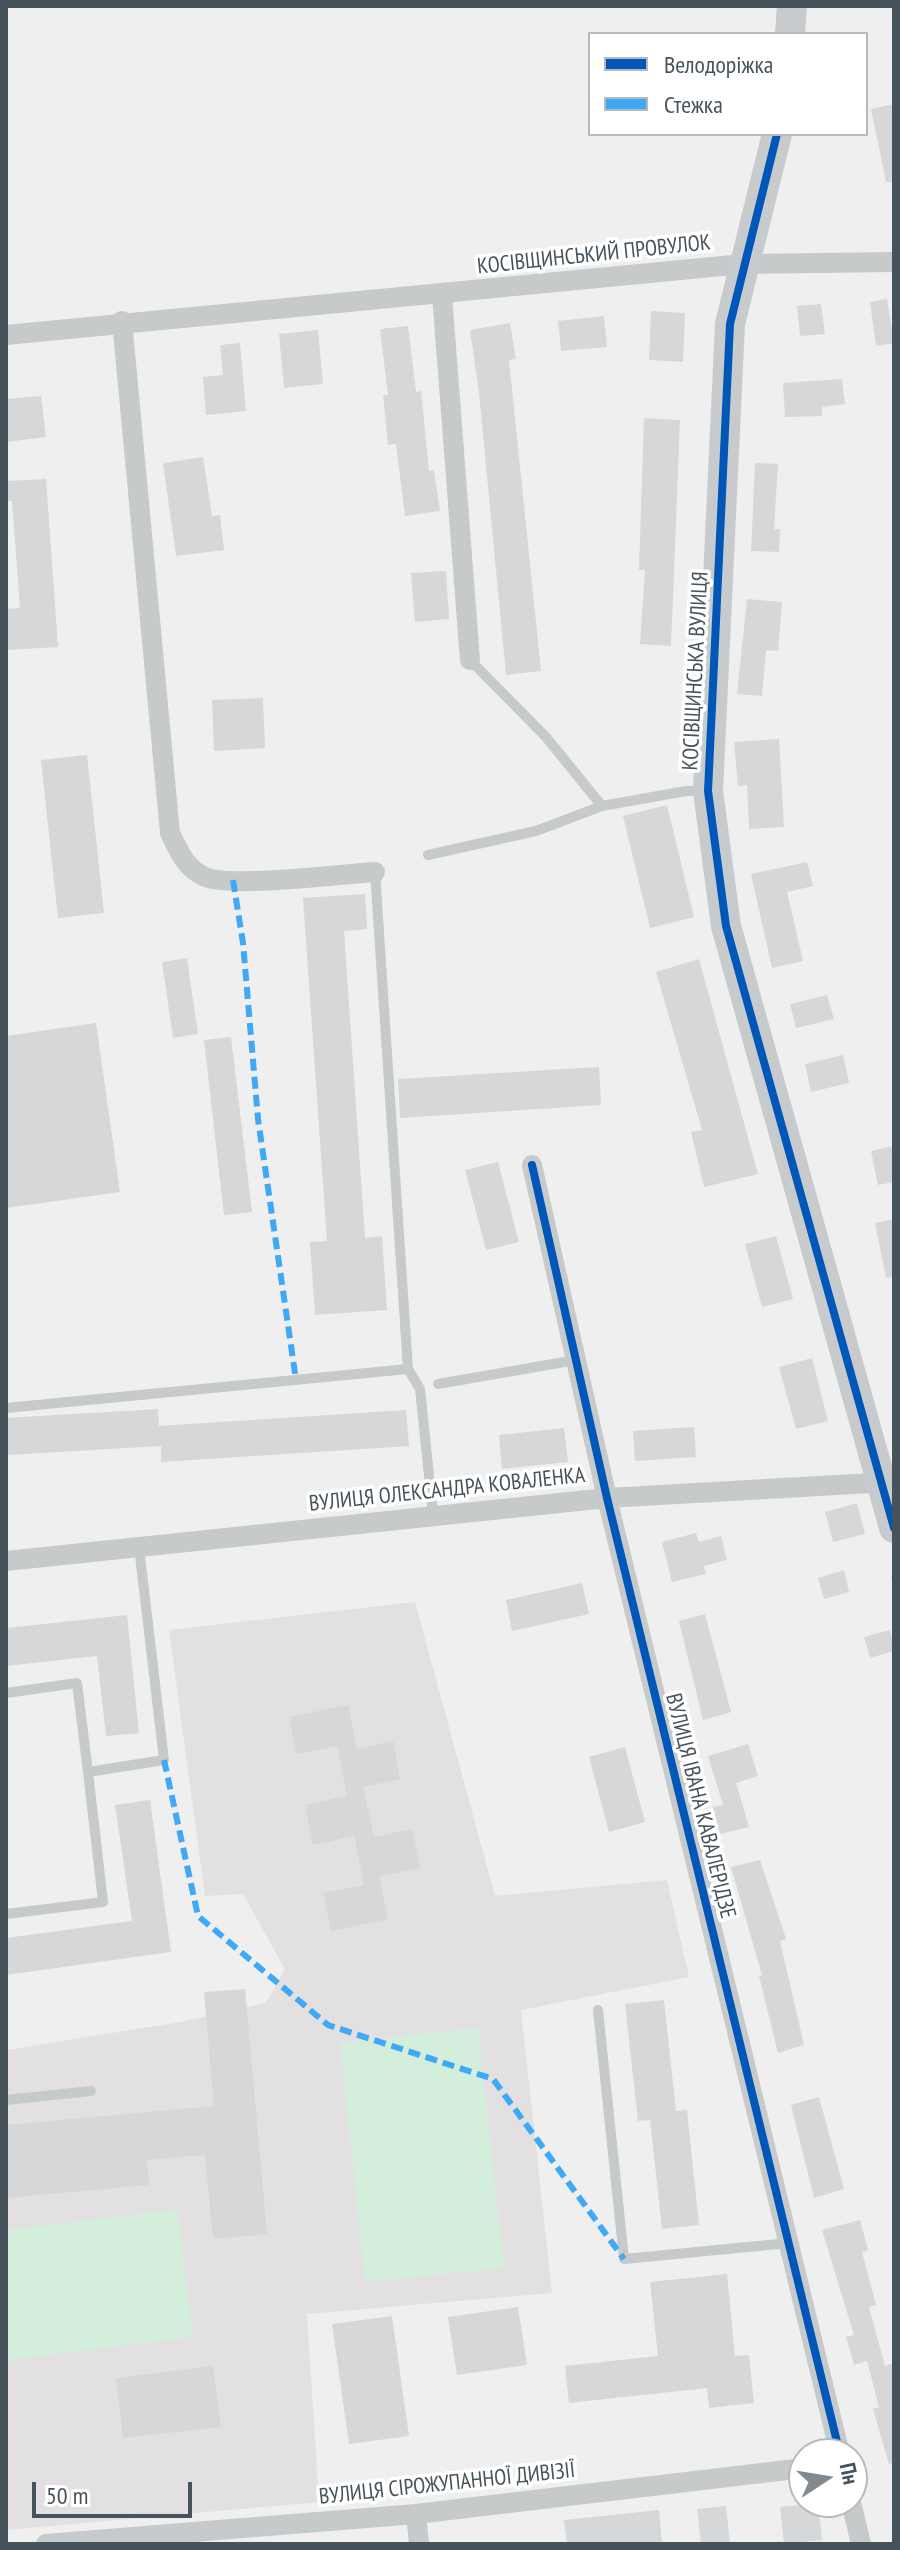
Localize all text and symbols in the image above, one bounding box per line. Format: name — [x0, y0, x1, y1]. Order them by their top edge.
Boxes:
legend — [588, 32, 868, 136]
text: Велодоріжка — [664, 49, 773, 80]
text: Стежка — [664, 89, 723, 120]
street label: КОСІВЩИНСЬКИЙ ПРОВУЛОК — [476, 230, 712, 280]
street label: КОСІВЩИНСЬКА ВУЛИЦЯ — [678, 571, 714, 771]
street label: ВУЛИЦЯ ОЛЕКСАНДРА КОВАЛЕНКА — [308, 1462, 586, 1518]
street label: ВУЛИЦЯ ІВАНА КАВАЛЕРІДЗЕ — [659, 1691, 741, 1921]
north arrow — [788, 2438, 868, 2518]
street label: ВУЛИЦЯ СІРОЖУПАННОЇ ДИВІЗІЇ — [318, 2457, 576, 2511]
text: Пн — [834, 2460, 865, 2487]
scale bar — [36, 2466, 196, 2516]
text: 50 m — [46, 2480, 88, 2511]

